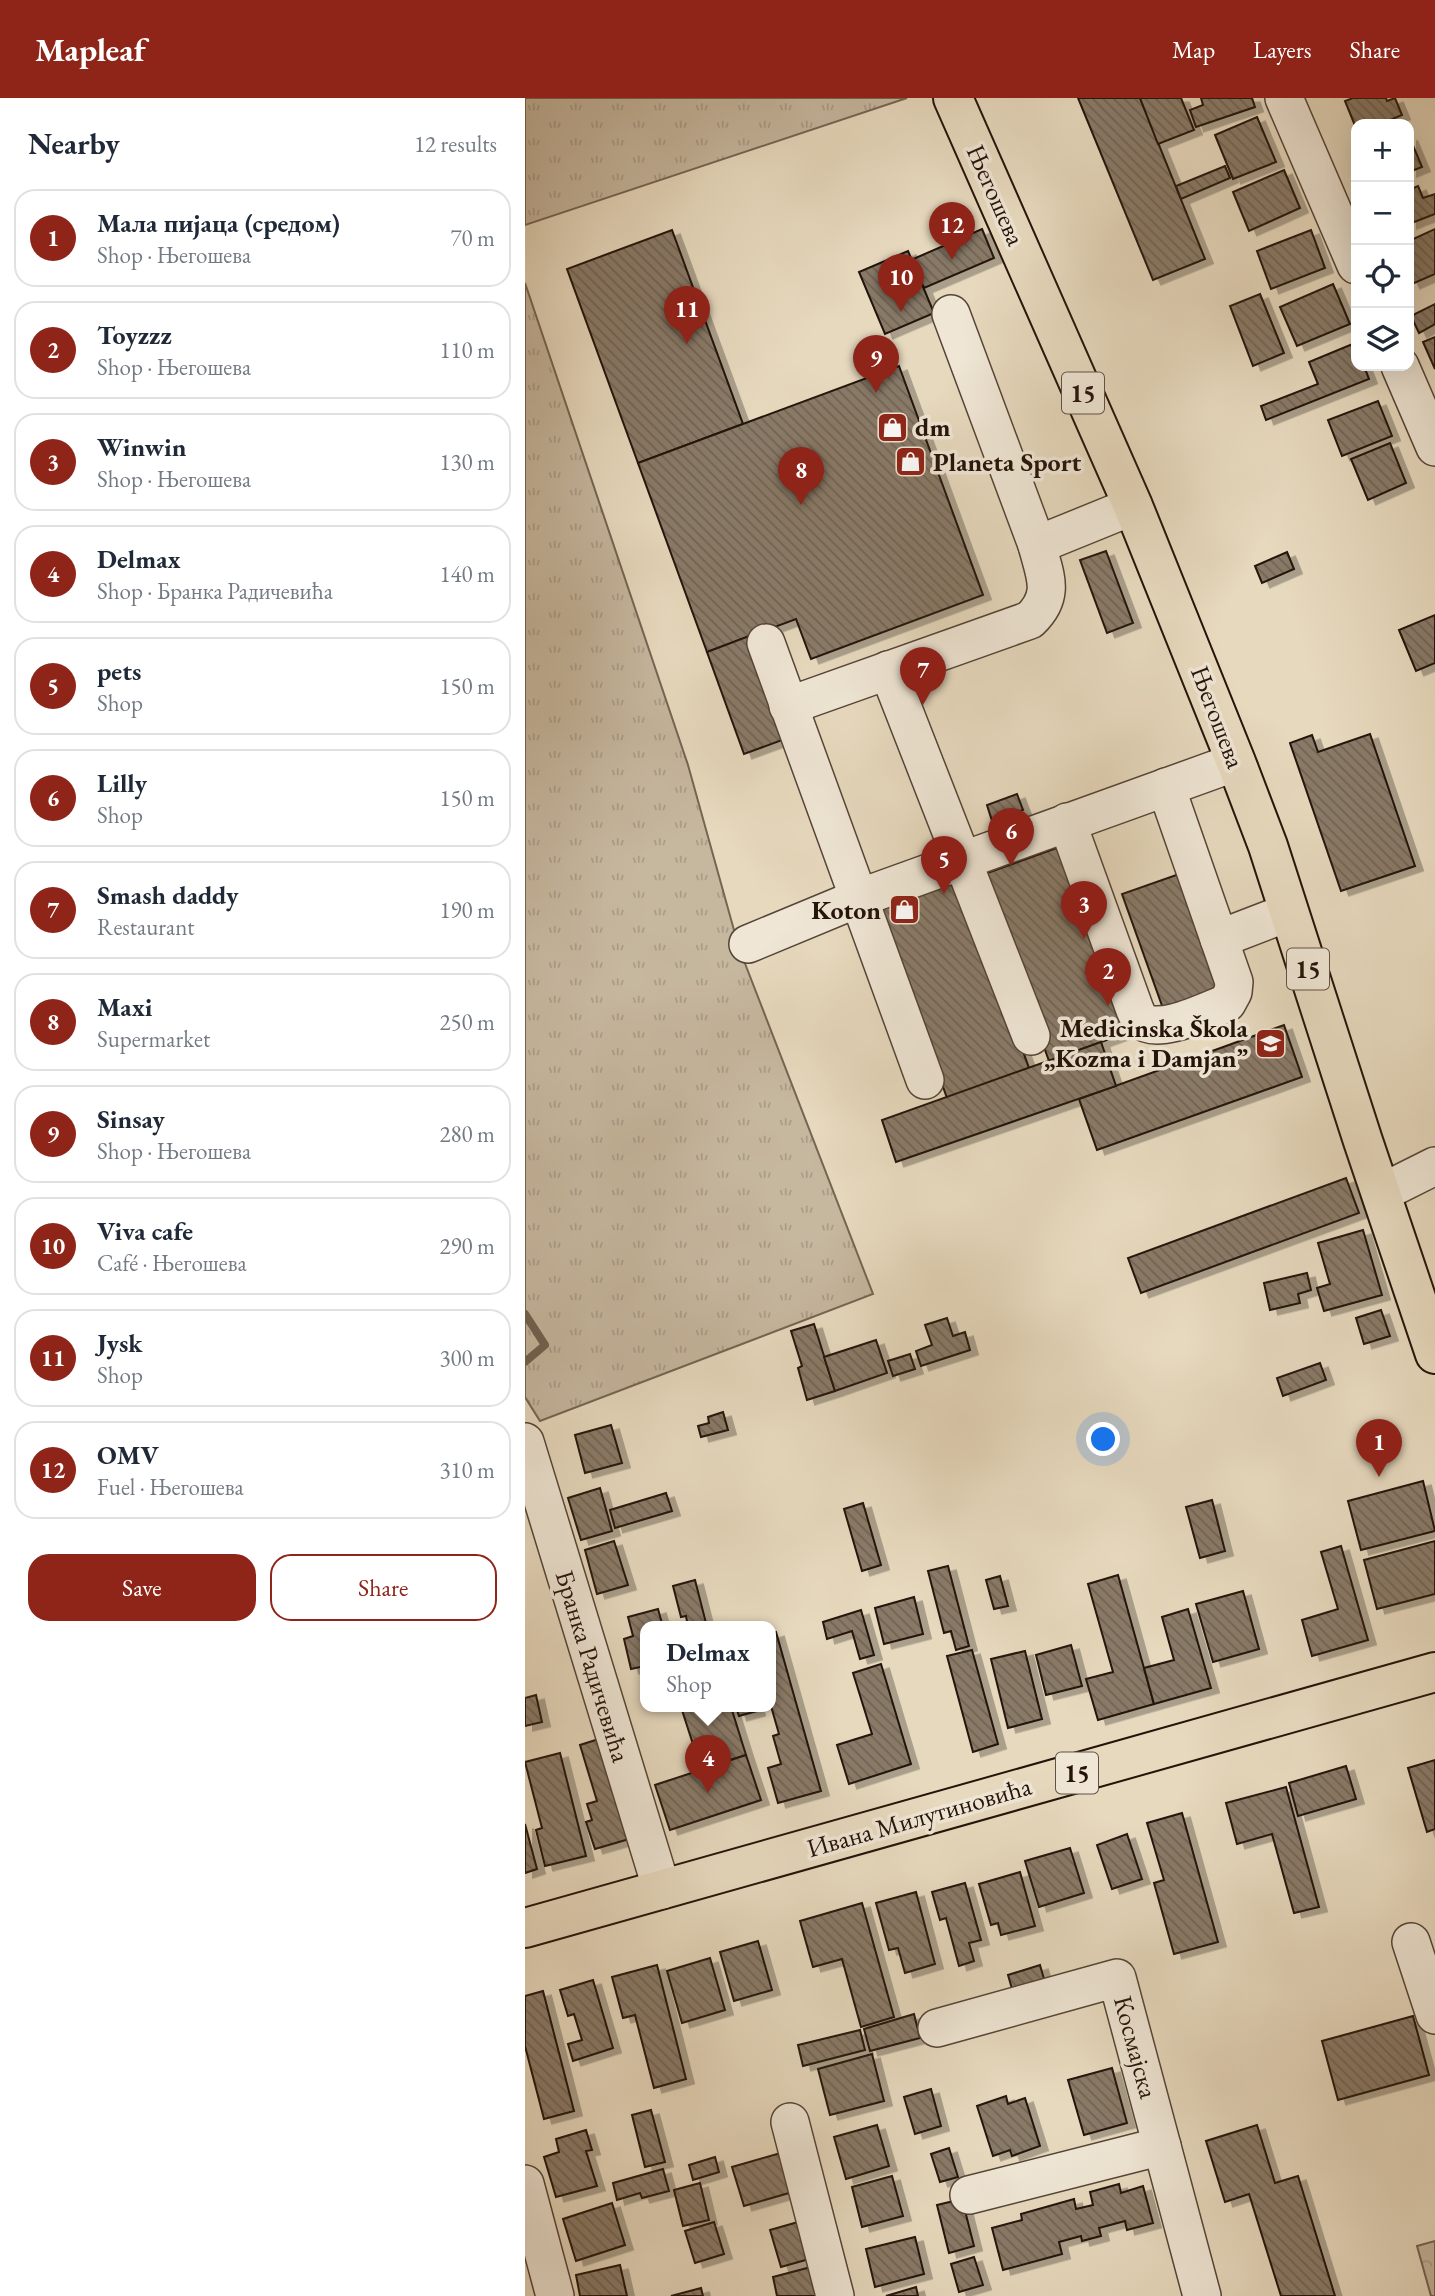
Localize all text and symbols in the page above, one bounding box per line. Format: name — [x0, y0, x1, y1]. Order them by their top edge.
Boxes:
text: Mapleaf — [35, 28, 146, 71]
text: Map — [1172, 34, 1215, 65]
text: Layers — [1253, 34, 1312, 65]
text: Share — [1350, 34, 1400, 65]
map controls — [1351, 119, 1414, 371]
button: + — [1351, 119, 1414, 182]
text: Nearby — [28, 124, 120, 163]
text: 12 results — [414, 129, 497, 159]
street label: Његошева — [959, 139, 1034, 251]
button: − — [1351, 182, 1414, 245]
pin: 12 — [929, 202, 975, 260]
text: Мала пијаца (средом) — [97, 206, 340, 240]
text: 1 — [47, 223, 59, 253]
text: 70 m — [450, 223, 495, 253]
text: Shop · Његошева — [97, 240, 251, 270]
button: locate — [1351, 245, 1414, 308]
pin: 10 — [878, 254, 924, 312]
pin: 11 — [664, 286, 710, 344]
button: layers — [1351, 308, 1414, 371]
text: Toyzzz — [97, 318, 172, 352]
text: 2 — [47, 335, 59, 365]
text: 110 m — [439, 335, 495, 365]
pin: 9 — [853, 335, 899, 393]
text: Shop · Његошева — [97, 352, 251, 382]
road number: 15 — [1062, 372, 1104, 414]
shop icon: dm — [875, 410, 909, 444]
place label: dm — [915, 410, 950, 444]
text: Winwin — [97, 430, 186, 464]
shop icon: Planeta Sport — [893, 445, 927, 479]
place label: Planeta Sport — [933, 445, 1081, 479]
text: 3 — [47, 447, 59, 477]
text: 130 m — [439, 447, 495, 477]
pin: 8 — [778, 447, 824, 505]
text: Shop · Његошева — [97, 464, 251, 494]
text: Delmax — [97, 542, 181, 576]
text: 4 — [47, 559, 59, 589]
text: 140 m — [439, 559, 495, 589]
text: Shop · Бранка Радичевића — [97, 576, 333, 606]
pin: 7 — [900, 647, 946, 705]
text: pets — [97, 654, 141, 688]
street label: Његошева — [1183, 661, 1253, 774]
text: 5 — [47, 671, 59, 701]
text: 150 m — [439, 671, 495, 701]
text: Shop — [97, 688, 143, 718]
text: Lilly — [97, 766, 147, 800]
text: 6 — [47, 783, 59, 813]
text: 150 m — [439, 783, 495, 813]
text: Shop — [97, 800, 143, 830]
pin: 6 — [988, 808, 1034, 866]
pin: 5 — [921, 836, 967, 894]
text: Smash daddy — [97, 878, 239, 912]
pin: 3 — [1061, 881, 1107, 939]
place label: Koton — [811, 893, 881, 927]
shop icon: Koton — [887, 893, 921, 927]
text: 7 — [47, 895, 59, 925]
text: 190 m — [439, 895, 495, 925]
text: Restaurant — [97, 912, 195, 942]
pin: 2 — [1085, 948, 1131, 1006]
road number: 15 — [1287, 948, 1329, 990]
text: Maxi — [97, 990, 153, 1024]
text: 8 — [47, 1007, 59, 1037]
text: 250 m — [439, 1007, 495, 1037]
place label: Medicinska Škola „Kozma i Damjan” — [1044, 1011, 1249, 1075]
text: Supermarket — [97, 1024, 210, 1054]
school or university icon: Medicinska Škola „Kozma i Damjan” — [1254, 1026, 1288, 1060]
text: Sinsay — [97, 1102, 165, 1136]
text: 9 — [47, 1119, 59, 1149]
text: 280 m — [439, 1119, 495, 1149]
text: Shop · Његошева — [97, 1136, 251, 1166]
text: Viva cafe — [97, 1214, 193, 1248]
text: 10 — [41, 1231, 65, 1261]
text: 290 m — [439, 1231, 495, 1261]
text: Café · Његошева — [97, 1248, 247, 1278]
text: Jysk — [97, 1326, 142, 1360]
text: 11 — [41, 1343, 65, 1373]
text: 300 m — [439, 1343, 495, 1373]
text: Shop — [97, 1360, 143, 1390]
pin: 1 — [1356, 1419, 1402, 1477]
your location — [1086, 1422, 1120, 1456]
text: OMV — [97, 1438, 159, 1472]
text: 12 — [41, 1455, 65, 1485]
text: 310 m — [439, 1455, 495, 1485]
text: Fuel · Његошева — [97, 1472, 244, 1502]
button: Save — [28, 1554, 256, 1621]
button: Share — [270, 1554, 497, 1621]
street label: Бранка Радичевића — [548, 1566, 639, 1767]
popup — [640, 1621, 776, 1712]
text: Delmax — [666, 1635, 750, 1669]
text: Shop — [666, 1669, 712, 1699]
pin: 4 — [685, 1735, 731, 1793]
road number: 15 — [1056, 1752, 1098, 1793]
street label: Ивана Милутиновића — [803, 1769, 1036, 1865]
street label: Космајска — [1106, 1992, 1166, 2103]

